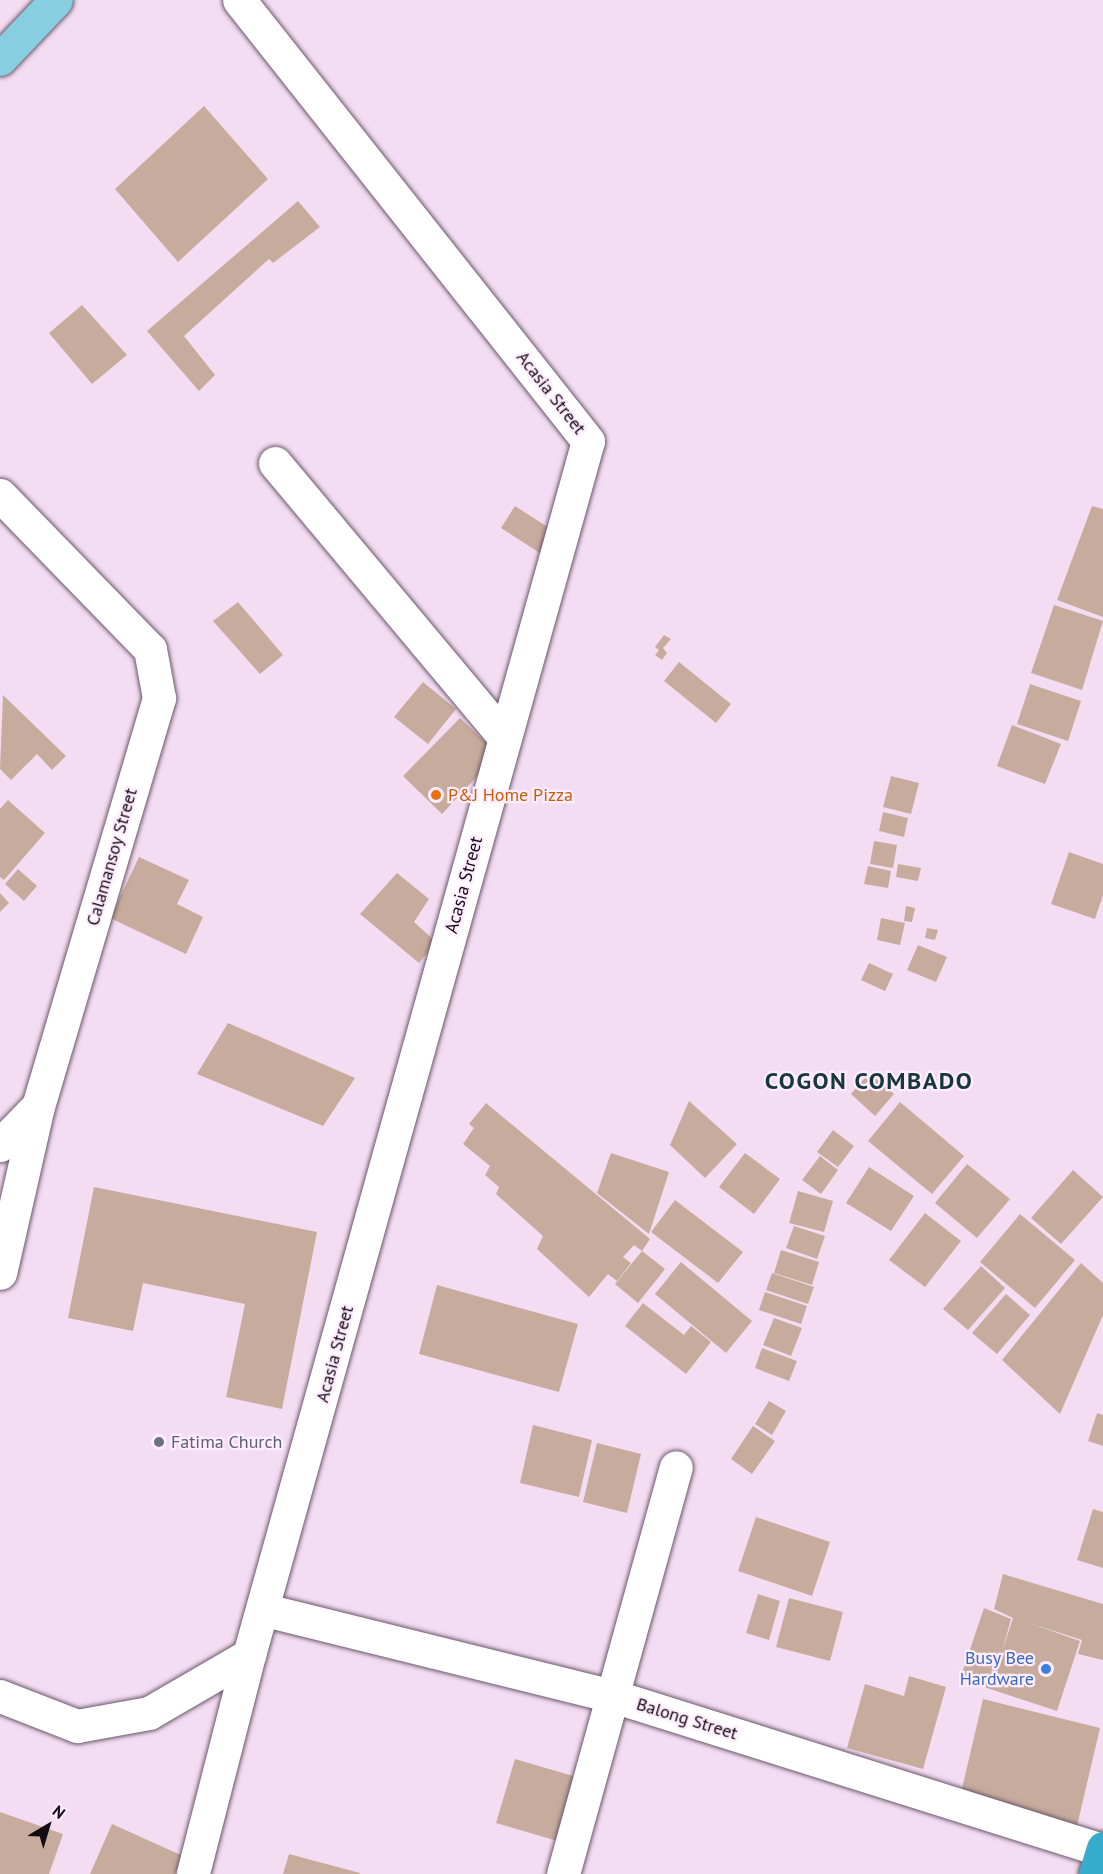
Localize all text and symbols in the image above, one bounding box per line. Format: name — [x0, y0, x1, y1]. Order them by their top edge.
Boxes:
street label: Acasia Street — [512, 347, 590, 439]
place label: P&J Home Pizza — [448, 784, 573, 806]
street label: Calamansoy Street — [82, 785, 142, 929]
marker: P&J Home Pizza — [429, 788, 443, 802]
street label: Acasia Street — [441, 834, 487, 936]
district label: COGON COMBADO — [765, 1067, 973, 1095]
street label: Acasia Street — [312, 1303, 358, 1405]
place label: Fatima Church — [171, 1431, 282, 1453]
marker: Fatima Church — [152, 1435, 166, 1449]
place label: Busy Bee Hardware — [960, 1648, 1034, 1690]
marker: Busy Bee Hardware — [1039, 1662, 1053, 1676]
street label: Balong Street — [634, 1693, 740, 1745]
north arrow — [18, 1796, 78, 1856]
text: N — [49, 1801, 69, 1823]

